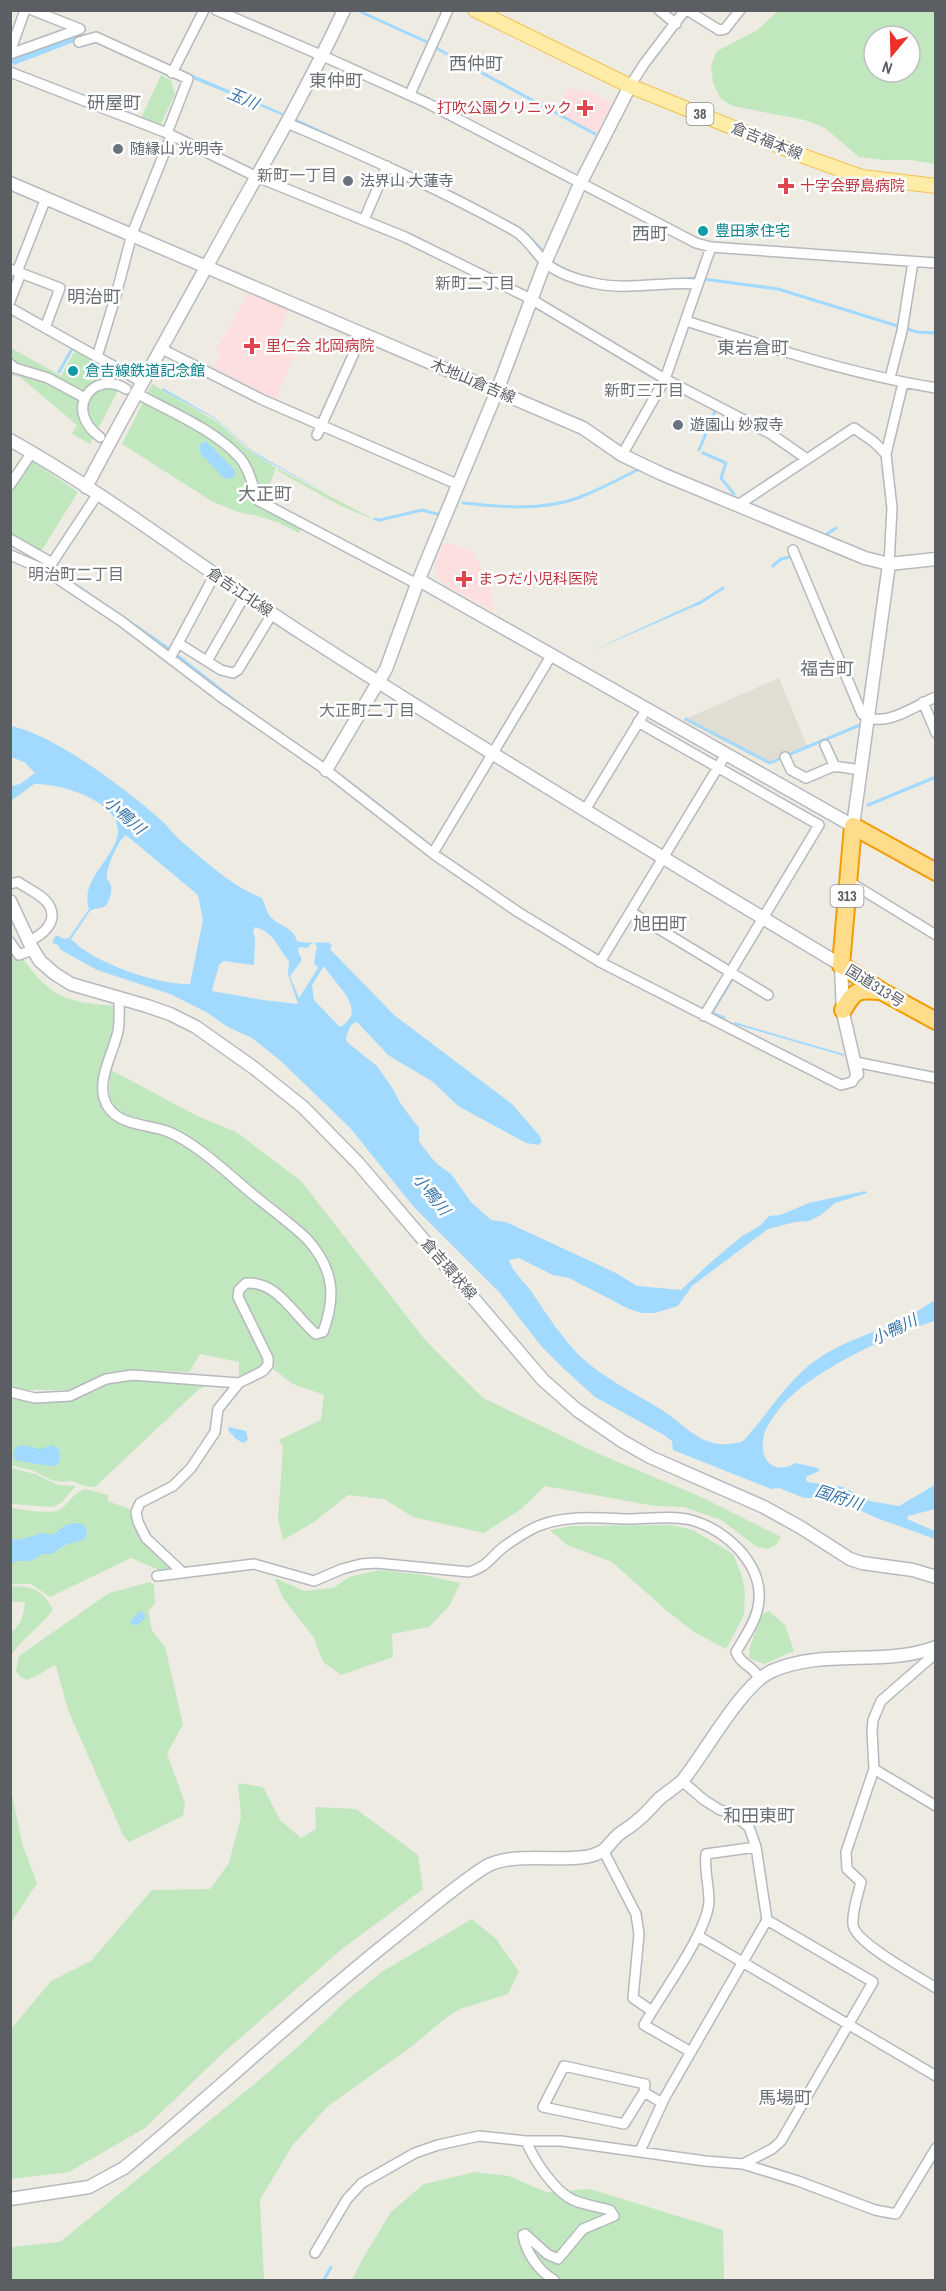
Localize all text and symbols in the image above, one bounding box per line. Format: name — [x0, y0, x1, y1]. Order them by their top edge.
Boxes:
north arrow — [862, 24, 922, 84]
district label: 西仲町 — [449, 51, 503, 76]
text: N — [879, 56, 895, 80]
district label: 東仲町 — [309, 68, 363, 93]
water label: 玉川 — [224, 82, 264, 115]
district label: 研屋町 — [87, 90, 141, 115]
place label: 打吹公園クリニック — [437, 97, 572, 118]
marker: 打吹公園クリニック — [576, 99, 594, 117]
road number: 38 — [686, 103, 714, 125]
street label: 倉吉福本線 — [728, 117, 806, 164]
place label: 随縁山 光明寺 — [130, 138, 223, 159]
marker: 随縁山 光明寺 — [111, 142, 125, 156]
district label: 新町一丁目 — [257, 164, 337, 186]
place label: 法界山 大蓮寺 — [360, 170, 453, 191]
marker: 法界山 大蓮寺 — [341, 174, 355, 188]
place label: 十字会野島病院 — [800, 175, 905, 196]
marker: 十字会野島病院 — [777, 177, 795, 195]
place label: 豊田家住宅 — [715, 220, 790, 241]
district label: 西町 — [632, 221, 668, 246]
marker: 豊田家住宅 — [696, 224, 710, 238]
district label: 新町二丁目 — [435, 272, 515, 294]
district label: 明治町 — [67, 284, 121, 309]
place label: 里仁会 北岡病院 — [266, 335, 374, 356]
district label: 東岩倉町 — [717, 335, 789, 360]
marker: 里仁会 北岡病院 — [243, 337, 261, 355]
street label: 木地山倉吉線 — [428, 353, 519, 408]
place label: 倉吉線鉄道記念館 — [85, 360, 205, 381]
marker: 倉吉線鉄道記念館 — [66, 364, 80, 378]
district label: 新町三丁目 — [604, 379, 684, 401]
place label: 遊園山 妙寂寺 — [690, 414, 783, 435]
marker: 遊園山 妙寂寺 — [671, 418, 685, 432]
district label: 大正町 — [238, 481, 292, 506]
street label: 倉吉江北線 — [203, 562, 277, 621]
district label: 明治町二丁目 — [28, 563, 124, 585]
place label: まつだ小児科医院 — [478, 568, 598, 589]
marker: まつだ小児科医院 — [455, 570, 473, 588]
district label: 福吉町 — [800, 656, 854, 681]
district label: 大正町二丁目 — [319, 699, 415, 721]
water label: 小鴨川 — [100, 791, 152, 840]
road number: 313 — [830, 885, 864, 907]
district label: 旭田町 — [633, 911, 687, 936]
street label: 国道313号 — [842, 959, 909, 1012]
water label: 小鴨川 — [408, 1168, 457, 1221]
street label: 倉吉環状線 — [417, 1233, 482, 1304]
water label: 小鴨川 — [868, 1308, 922, 1349]
water label: 国府川 — [813, 1479, 867, 1515]
district label: 和田東町 — [723, 1803, 795, 1828]
district label: 馬場町 — [758, 2085, 812, 2110]

